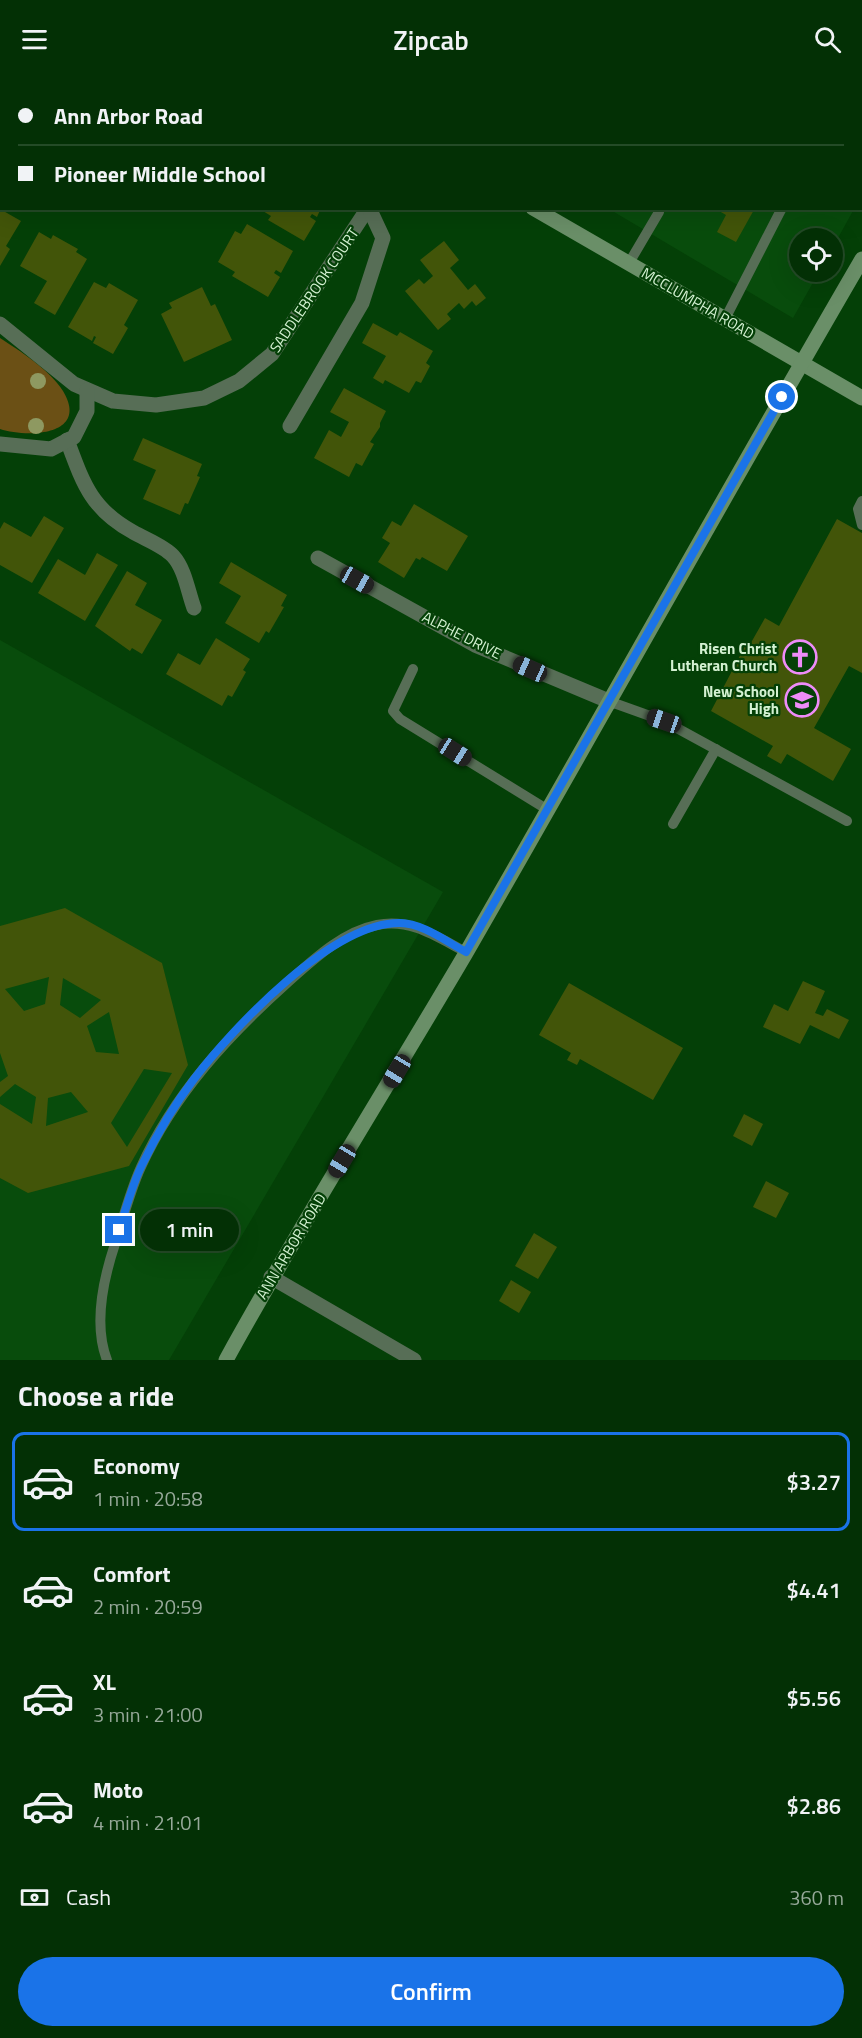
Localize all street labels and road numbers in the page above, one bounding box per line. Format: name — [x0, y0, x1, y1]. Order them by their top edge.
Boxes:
street label: SADDLEBROOK COURT — [264, 223, 365, 357]
street label: MCCLUMPHA ROAD — [637, 261, 759, 345]
street label: ALPHE DRIVE — [418, 605, 506, 665]
street label: ANN ARBOR ROAD — [250, 1189, 332, 1303]

